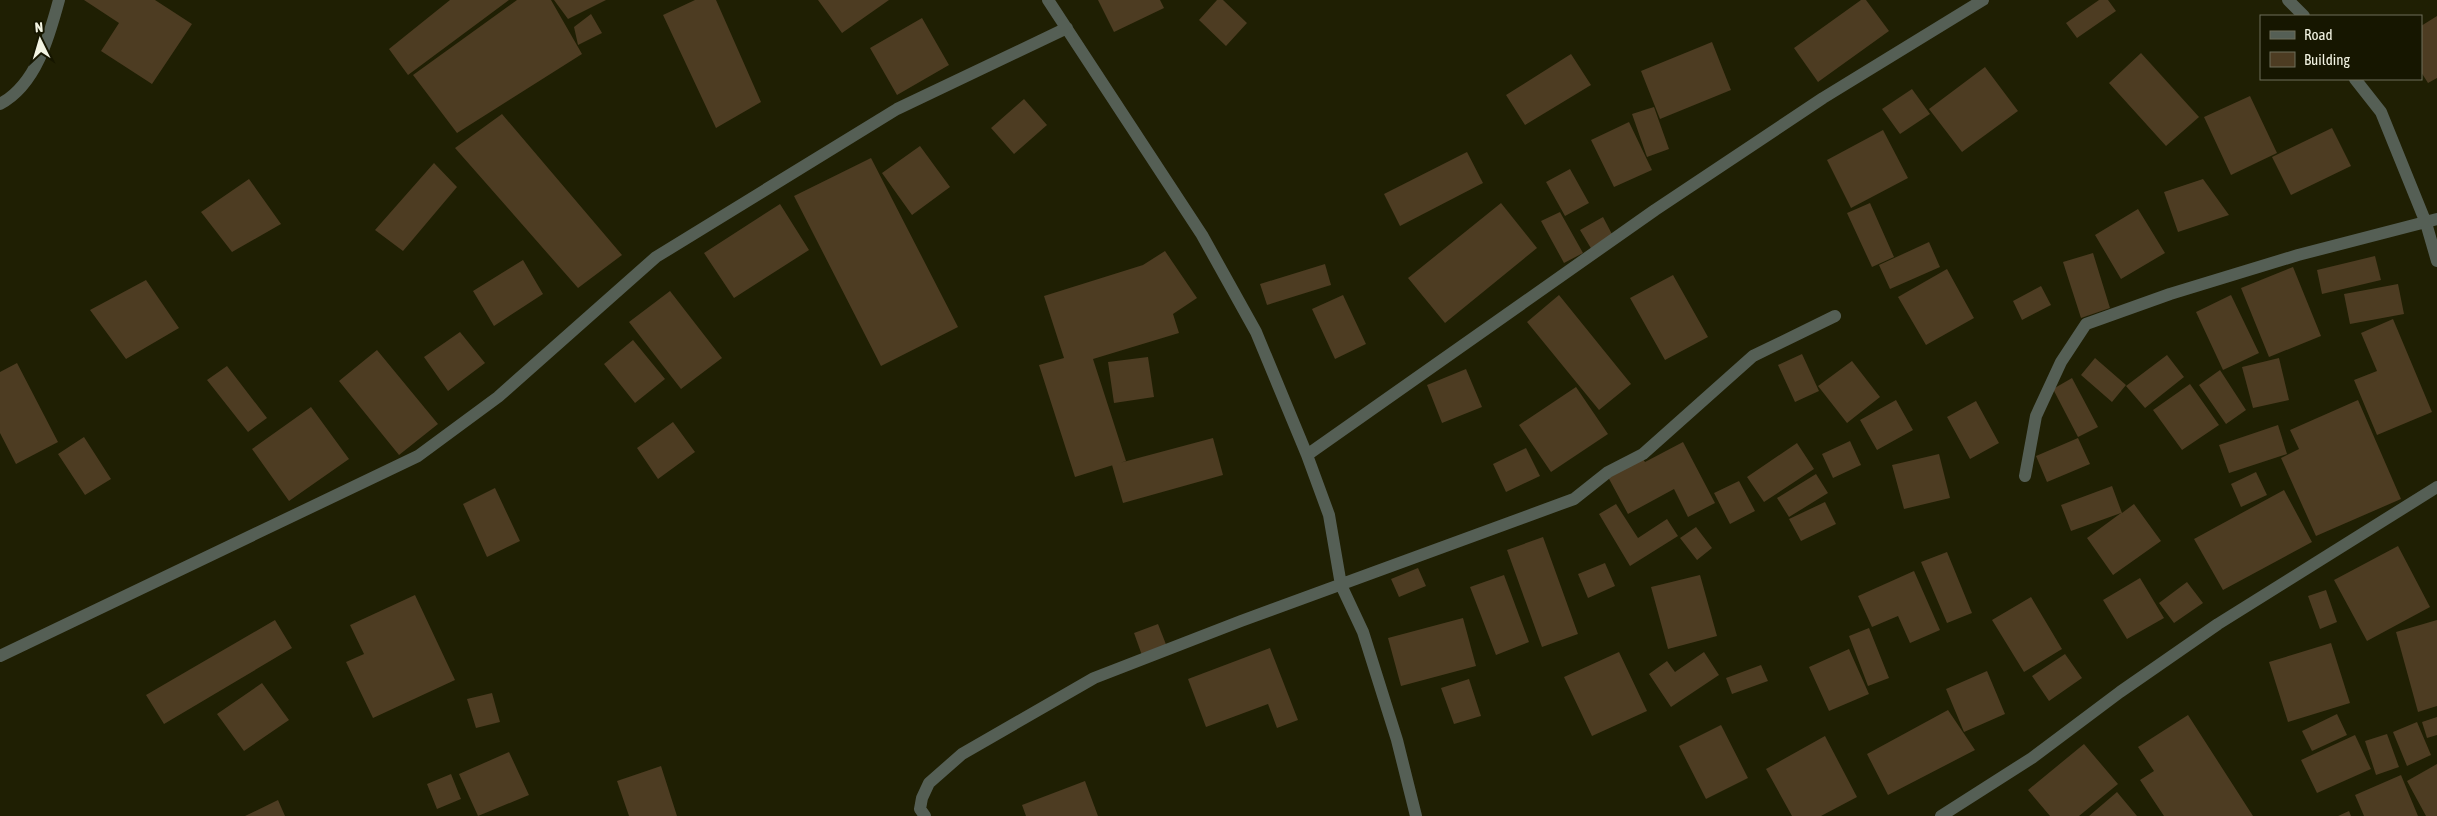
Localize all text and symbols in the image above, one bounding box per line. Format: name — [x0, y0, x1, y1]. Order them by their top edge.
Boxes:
north arrow — [15, 15, 65, 65]
legend — [2260, 15, 2422, 80]
text: N — [34, 19, 44, 35]
text: Road — [2304, 26, 2333, 43]
text: Building — [2304, 51, 2350, 68]

